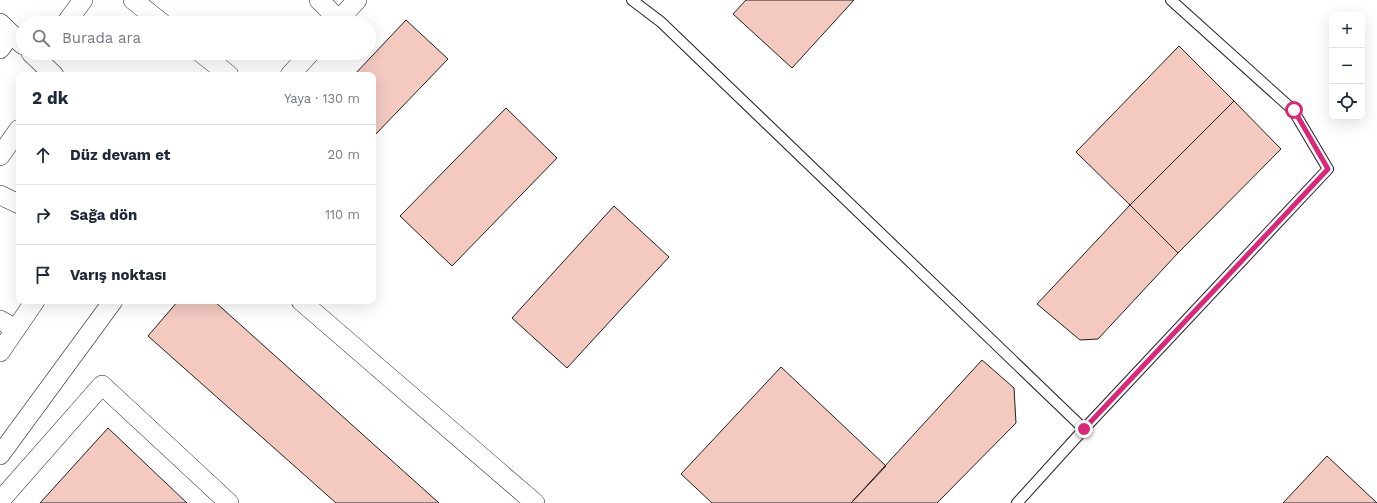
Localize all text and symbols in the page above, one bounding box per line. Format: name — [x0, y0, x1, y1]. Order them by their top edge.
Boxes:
map controls — [1329, 12, 1365, 120]
button: + — [1329, 12, 1365, 48]
search box — [16, 16, 376, 60]
icon: search — [30, 27, 52, 49]
text: Burada ara — [62, 29, 141, 47]
button: − — [1329, 48, 1365, 84]
button: locate — [1329, 84, 1365, 120]
text: 2 dk — [32, 88, 68, 108]
text: Yaya · 130 m — [284, 91, 360, 106]
route start — [1285, 101, 1303, 119]
icon: ahead — [32, 144, 54, 166]
text: Düz devam et — [70, 146, 170, 164]
text: 20 m — [328, 147, 360, 162]
icon: right — [32, 204, 54, 226]
text: Sağa dön — [70, 206, 137, 224]
text: 110 m — [325, 207, 360, 222]
icon: arrive — [32, 264, 54, 286]
text: Varış noktası — [70, 266, 167, 284]
route end — [1075, 420, 1093, 438]

